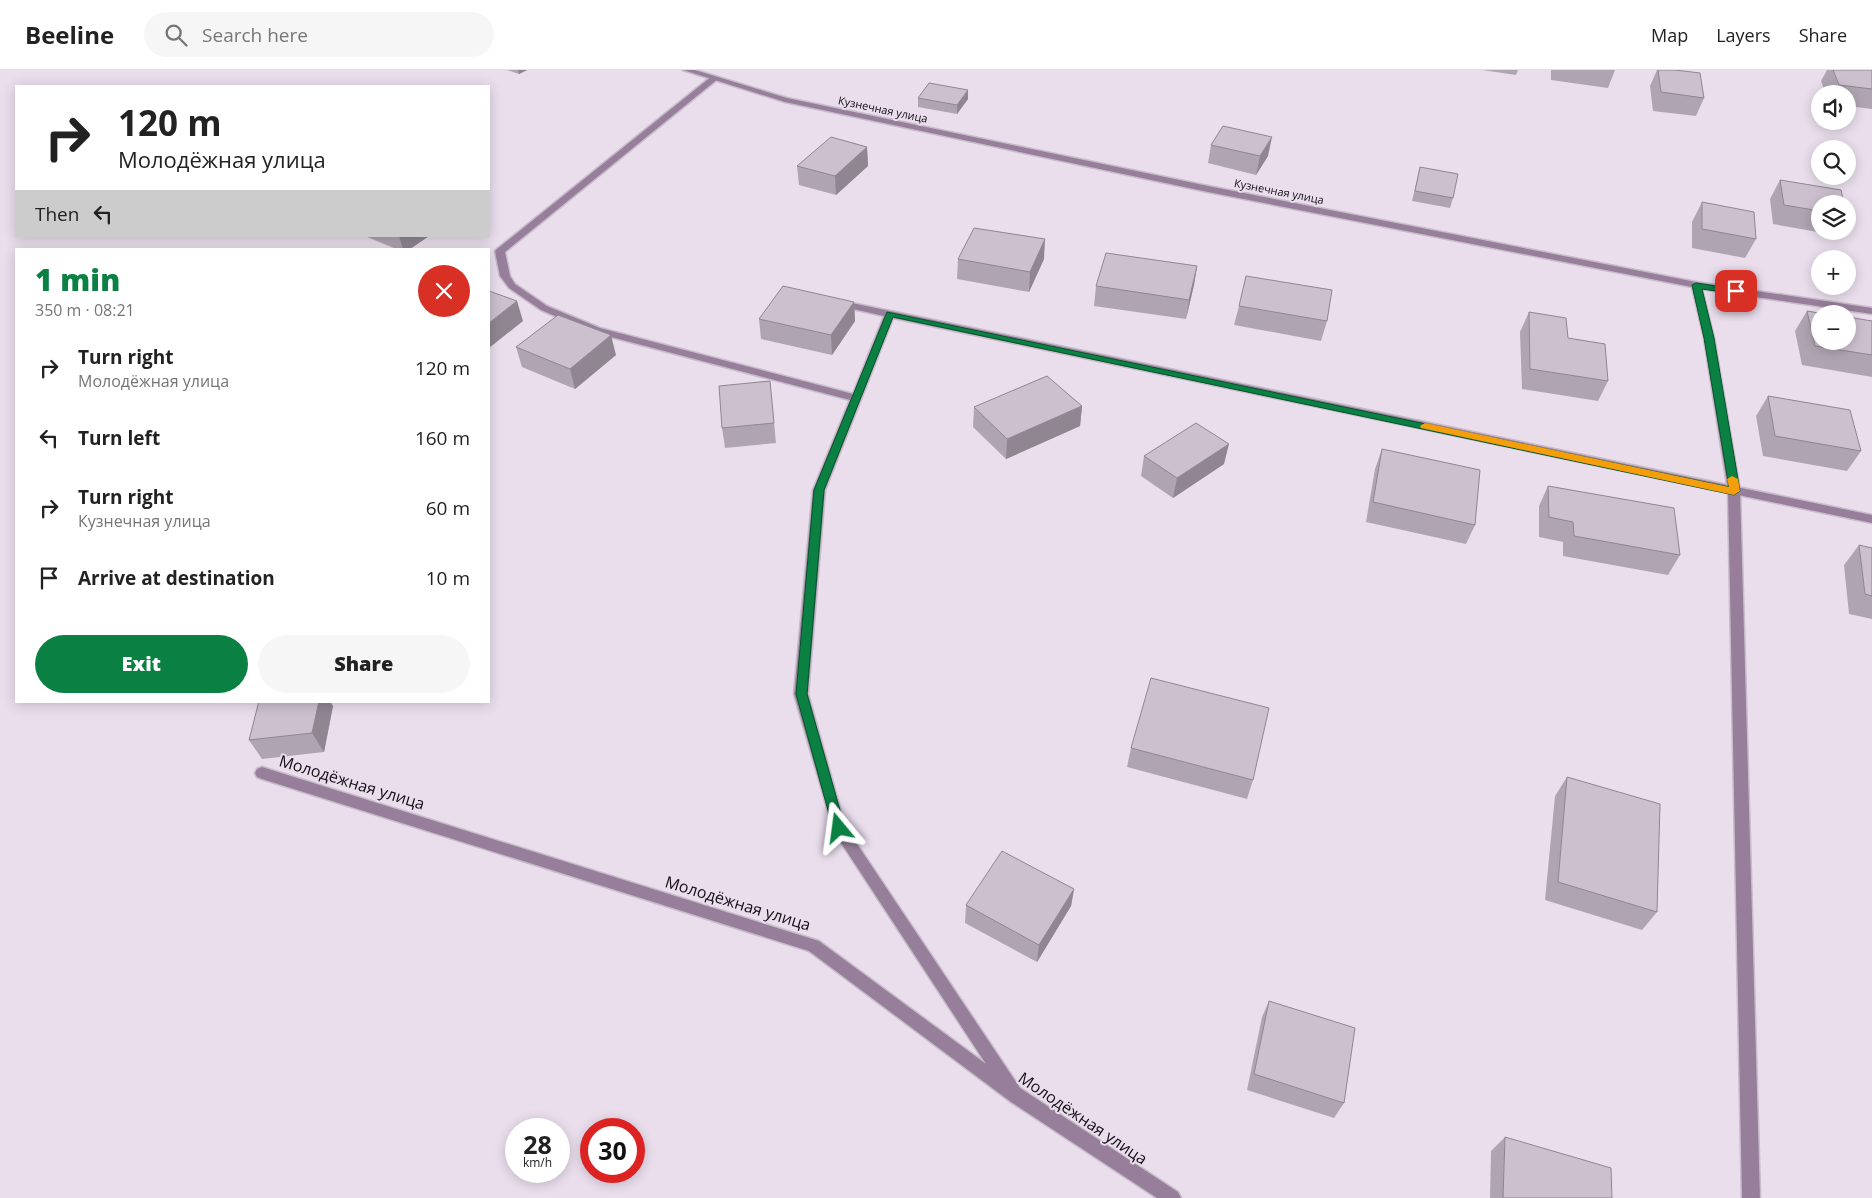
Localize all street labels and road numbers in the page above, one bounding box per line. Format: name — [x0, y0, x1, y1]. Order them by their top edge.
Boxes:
street label: Кузнечная улица — [837, 92, 929, 126]
street label: Кузнечная улица — [1233, 175, 1325, 207]
street label: Молодёжная улица — [277, 749, 427, 815]
street label: Молодёжная улица — [663, 870, 813, 936]
street label: Молодёжная улица — [1014, 1067, 1152, 1169]

